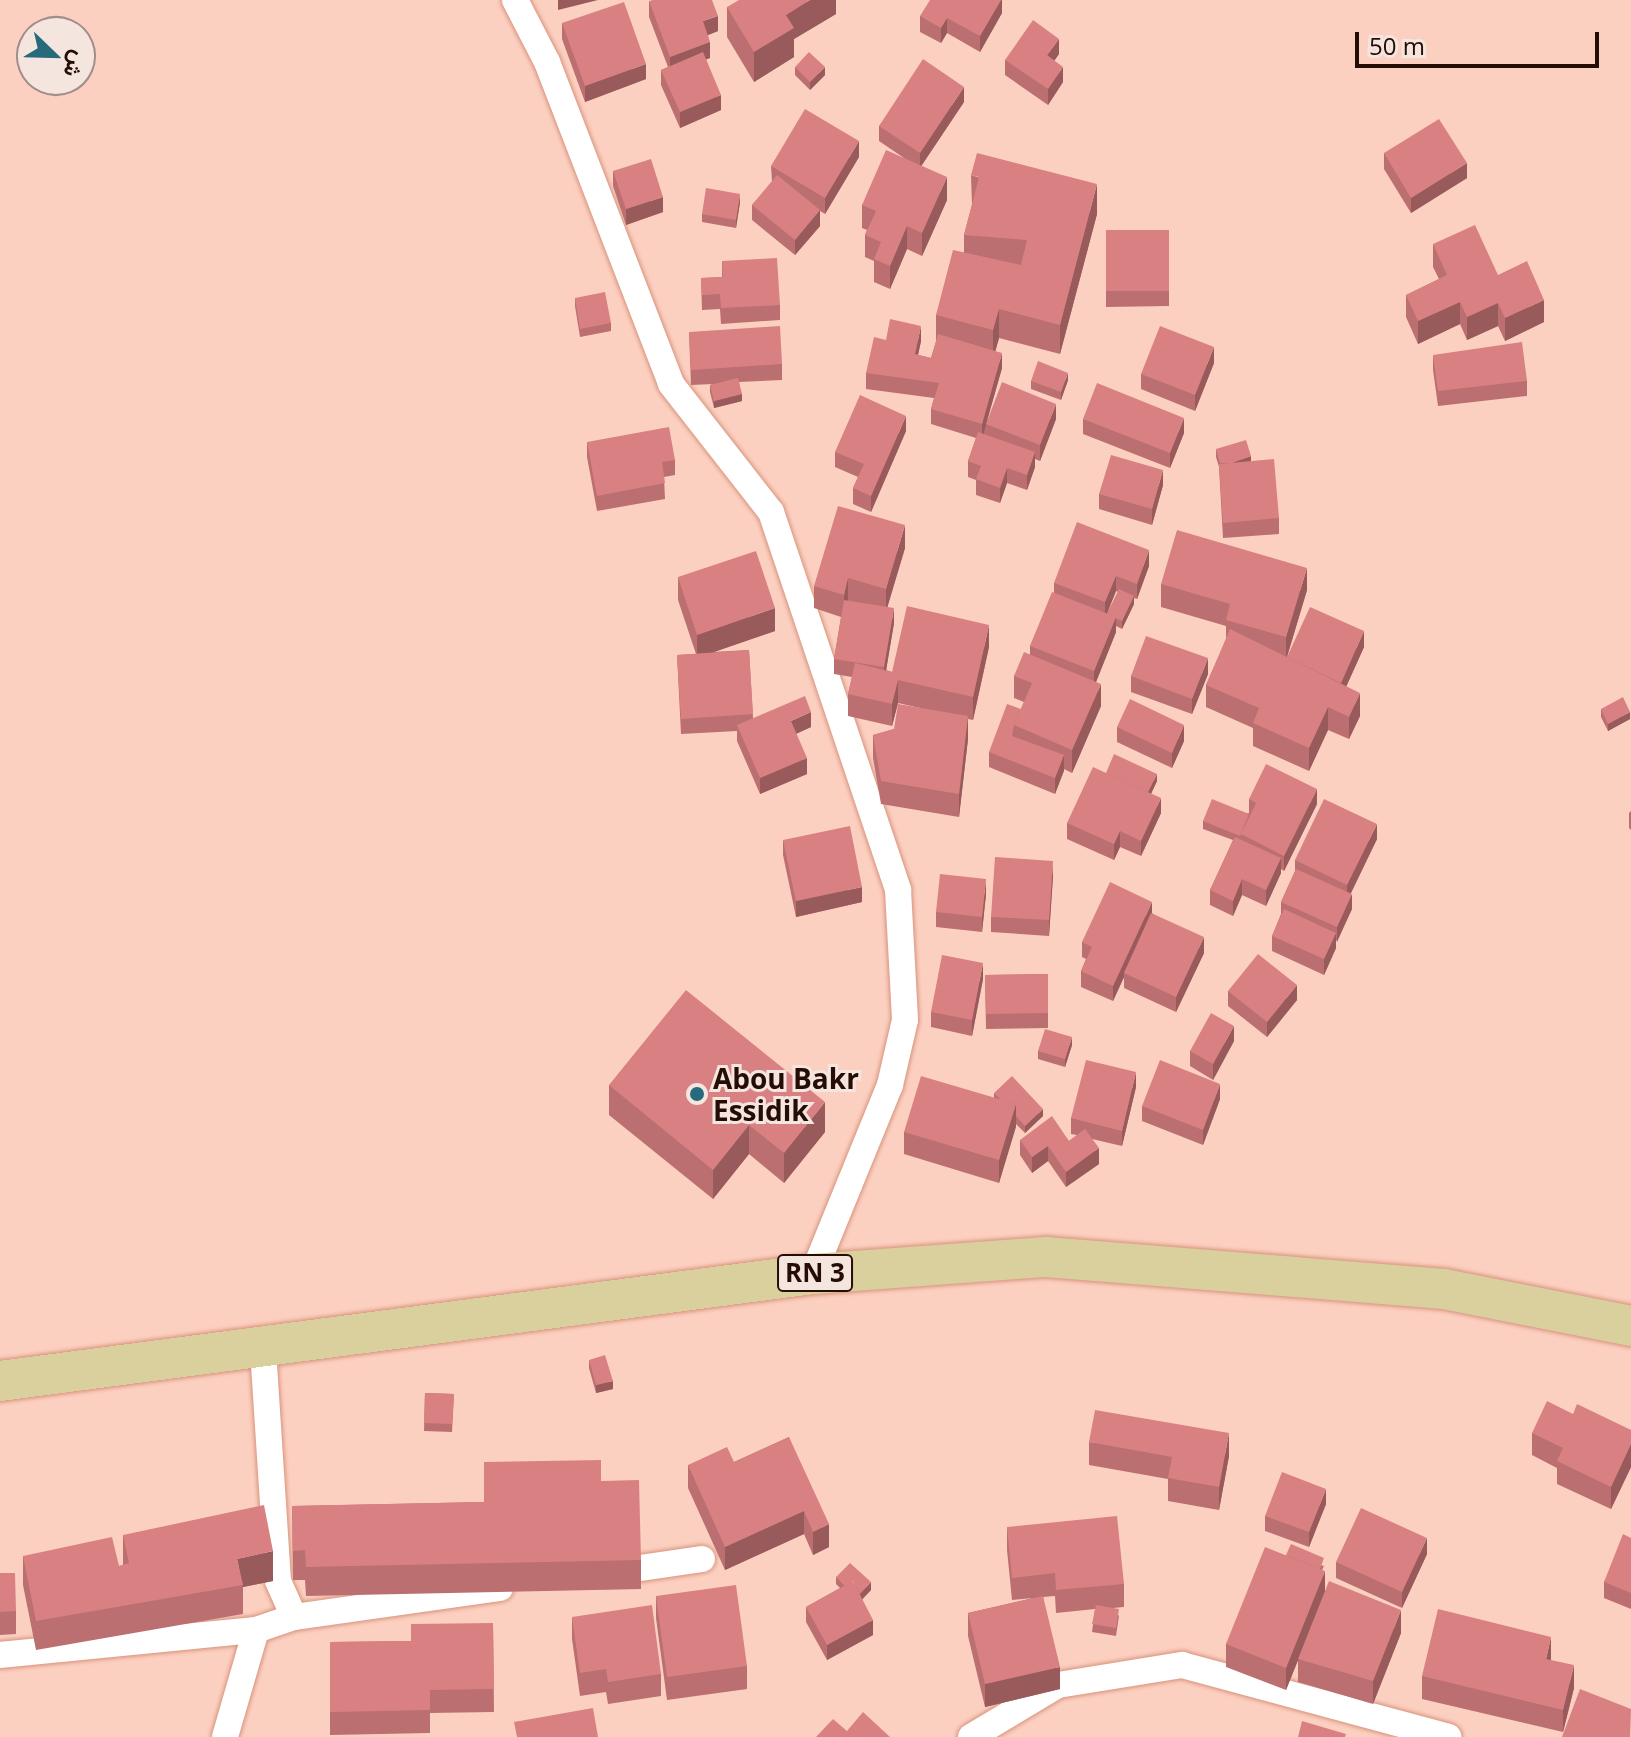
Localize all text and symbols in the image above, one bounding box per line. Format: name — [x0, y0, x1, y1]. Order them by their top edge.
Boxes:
north arrow — [16, 16, 96, 96]
scale bar — [1359, 16, 1603, 66]
text: 50 m — [1369, 29, 1425, 62]
text: ش — [57, 47, 95, 83]
place label: Abou Bakr Essidik — [713, 1061, 859, 1127]
marker: Abou Bakr Essidik — [688, 1085, 706, 1103]
road number: RN 3 — [777, 1251, 853, 1295]

